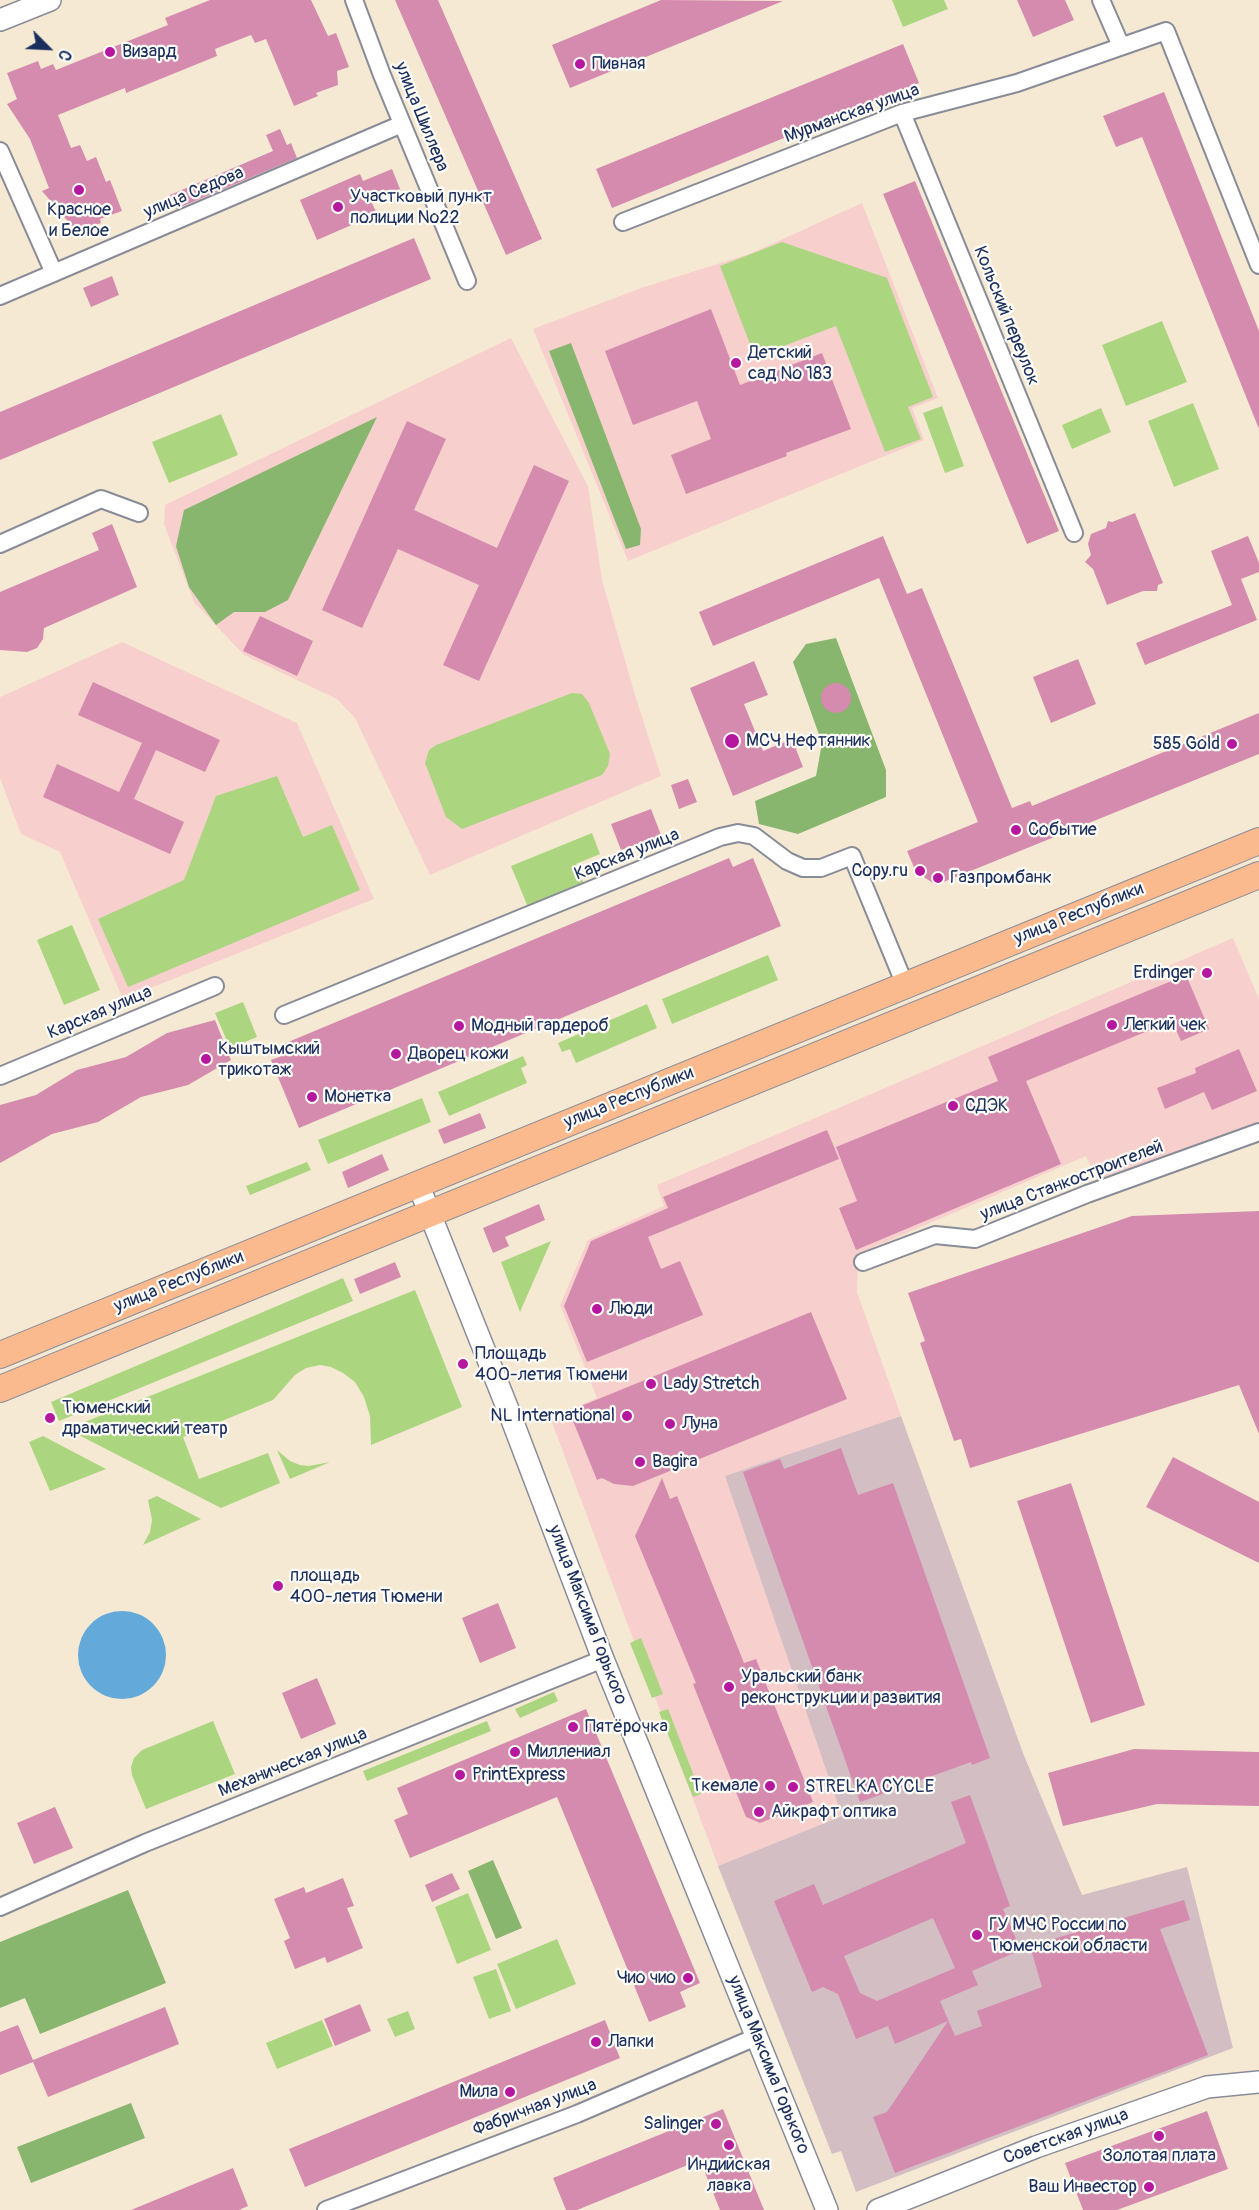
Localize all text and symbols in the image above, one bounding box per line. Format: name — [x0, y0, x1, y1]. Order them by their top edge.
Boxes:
north arrow — [18, 18, 78, 78]
place label: Визард — [122, 41, 177, 63]
marker: Визард — [103, 45, 117, 59]
text: С — [53, 47, 76, 64]
place label: Пивная — [592, 53, 645, 75]
marker: Пивная — [573, 57, 587, 71]
street label: улица Шиллера — [389, 59, 453, 175]
street label: Мурманская улица — [781, 80, 923, 148]
street label: улица Седова — [141, 162, 247, 224]
marker: Красное и Белое — [72, 183, 86, 197]
place label: Участковый пункт полиции №22 — [350, 186, 492, 228]
place label: Красное и Белое — [47, 199, 111, 242]
marker: Участковый пункт полиции №22 — [331, 200, 345, 214]
street label: Кольский переулок — [968, 243, 1044, 389]
place label: Детский сад № 183 — [748, 342, 832, 385]
marker: Детский сад № 183 — [729, 356, 743, 370]
place label: МСЧ Нефтянник — [746, 730, 870, 752]
marker: МСЧ Нефтянник — [723, 732, 741, 750]
place label: 585 Gold — [1153, 733, 1220, 755]
marker: 585 Gold — [1225, 737, 1239, 751]
place label: Событие — [1028, 819, 1097, 841]
marker: Событие — [1009, 823, 1023, 837]
street label: Карская улица — [571, 824, 683, 886]
place label: Copy.ru — [851, 860, 908, 882]
marker: Copy.ru — [913, 864, 927, 878]
place label: Газпромбанк — [950, 867, 1052, 889]
marker: Газпромбанк — [931, 871, 945, 885]
street label: улица Республики — [1011, 878, 1147, 950]
place label: Erdinger — [1133, 962, 1195, 984]
marker: Erdinger — [1200, 966, 1214, 980]
street label: Карская улица — [45, 981, 155, 1045]
place label: Легкий чек — [1124, 1014, 1207, 1036]
place label: Модный гардероб — [471, 1015, 609, 1037]
marker: Легкий чек — [1105, 1018, 1119, 1032]
marker: Модный гардероб — [452, 1019, 466, 1033]
place label: Кыштымский трикотаж — [218, 1038, 320, 1080]
place label: Дворец кожи — [408, 1043, 508, 1065]
marker: Дворец кожи — [389, 1047, 403, 1061]
marker: Кыштымский трикотаж — [199, 1052, 213, 1066]
street label: улица Республики — [561, 1062, 697, 1134]
place label: Монетка — [324, 1086, 391, 1108]
marker: Монетка — [305, 1090, 319, 1104]
place label: СДЭК — [965, 1095, 1008, 1117]
marker: СДЭК — [946, 1099, 960, 1113]
street label: улица Станкостроителей — [978, 1136, 1166, 1226]
street label: улица Республики — [111, 1246, 247, 1318]
place label: Люди — [609, 1298, 653, 1320]
marker: Люди — [590, 1302, 604, 1316]
place label: Площадь 400-летия Тюмени — [475, 1343, 627, 1386]
marker: Площадь 400-летия Тюмени — [456, 1357, 470, 1371]
place label: Lady Stretch — [663, 1373, 759, 1395]
marker: Lady Stretch — [644, 1377, 658, 1391]
place label: Тюменский драматический театр — [62, 1397, 228, 1440]
place label: NL International — [490, 1405, 615, 1427]
marker: NL International — [620, 1409, 634, 1423]
marker: Тюменский драматический театр — [43, 1411, 57, 1425]
place label: Луна — [682, 1413, 718, 1435]
marker: Луна — [663, 1417, 677, 1431]
place label: Bagira — [652, 1451, 698, 1473]
marker: Bagira — [633, 1455, 647, 1469]
street label: улица Максима Горького — [543, 1522, 631, 1708]
place label: площадь 400-летия Тюмени — [290, 1565, 442, 1608]
marker: площадь 400-летия Тюмени — [271, 1579, 285, 1593]
place label: Уральский банк реконструкции и развития — [741, 1666, 941, 1708]
marker: Уральский банк реконструкции и развития — [722, 1680, 736, 1694]
place label: Пятёрочка — [585, 1716, 668, 1738]
marker: Пятёрочка — [566, 1720, 580, 1734]
street label: Механическая улица — [216, 1723, 370, 1803]
place label: Миллениал — [527, 1741, 611, 1763]
marker: Миллениал — [508, 1745, 522, 1759]
place label: PrintExpress — [472, 1764, 565, 1786]
marker: PrintExpress — [453, 1768, 467, 1782]
place label: Ткемале — [691, 1775, 758, 1797]
place label: STRELKA CYCLE — [805, 1776, 934, 1798]
marker: Ткемале — [763, 1779, 777, 1793]
marker: STRELKA CYCLE — [786, 1780, 800, 1794]
place label: Айкрафт оптика — [771, 1801, 897, 1823]
marker: Айкрафт оптика — [752, 1805, 766, 1819]
place label: ГУ МЧС России по Тюменской области — [989, 1914, 1147, 1956]
marker: ГУ МЧС России по Тюменской области — [970, 1928, 984, 1942]
place label: Чио чио — [617, 1967, 676, 1989]
marker: Чио чио — [681, 1971, 695, 1985]
street label: улица Максима Горького — [722, 1973, 814, 2157]
place label: Лапки — [608, 2031, 654, 2053]
marker: Лапки — [589, 2035, 603, 2049]
street label: Фабричная улица — [470, 2075, 600, 2141]
place label: Мила — [459, 2081, 498, 2103]
marker: Мила — [503, 2085, 517, 2099]
street label: Советская улица — [1001, 2104, 1131, 2170]
place label: Salinger — [643, 2113, 704, 2135]
marker: Salinger — [709, 2117, 723, 2131]
marker: Золотая плата — [1152, 2129, 1166, 2143]
marker: Индийская лавка — [722, 2138, 736, 2152]
place label: Золотая плата — [1102, 2145, 1216, 2167]
place label: Индийская лавка — [688, 2154, 770, 2196]
place label: Ваш Инвестор — [1028, 2176, 1137, 2198]
marker: Ваш Инвестор — [1142, 2180, 1156, 2194]

